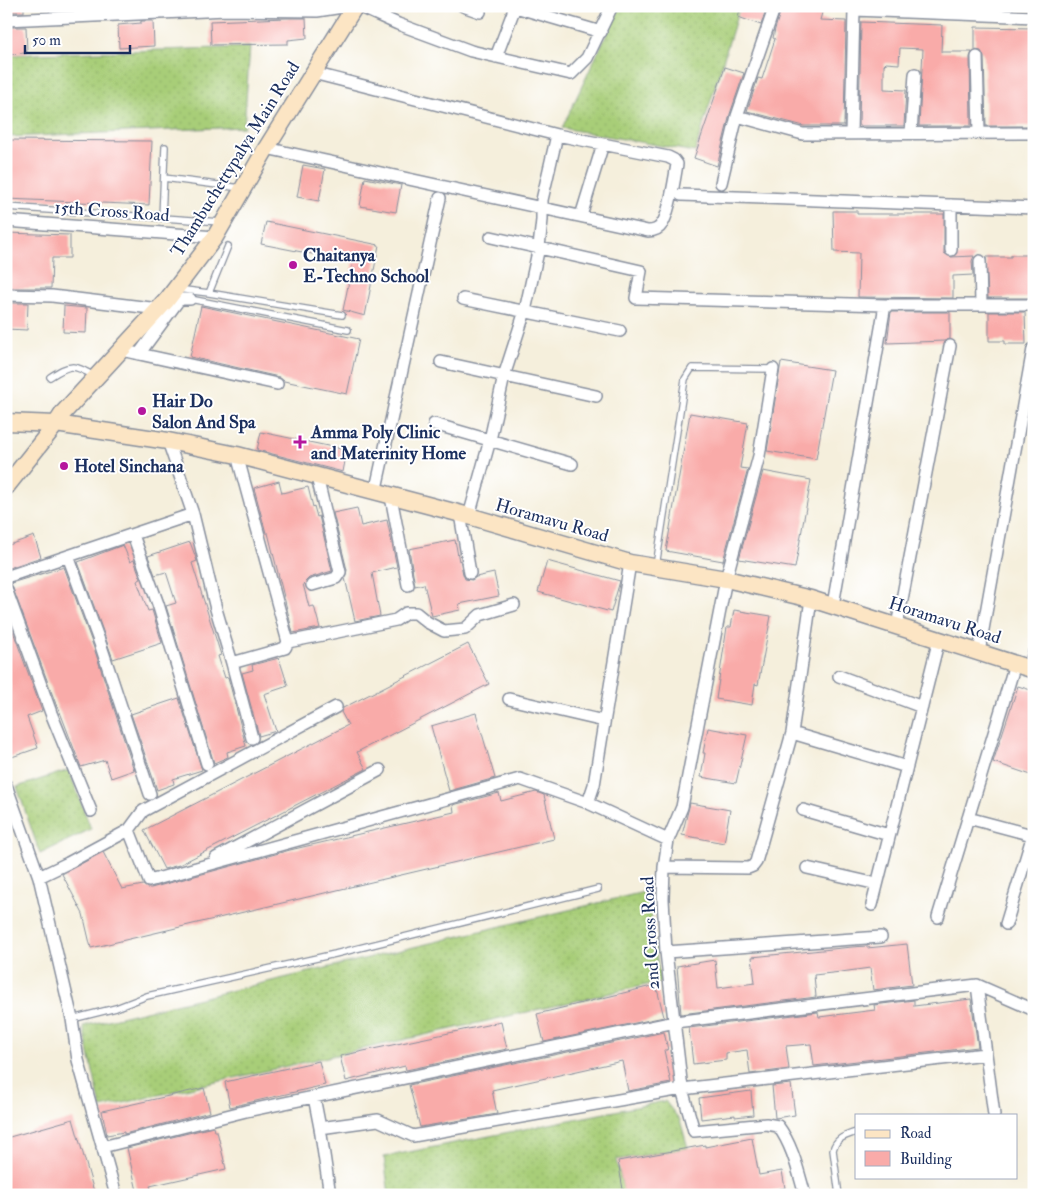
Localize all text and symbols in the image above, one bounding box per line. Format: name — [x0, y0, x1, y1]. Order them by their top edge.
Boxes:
scale bar — [25, 22, 130, 54]
text: 50 m — [32, 31, 61, 50]
street label: Thambuchettypalya Main Road — [166, 57, 305, 261]
street label: 15th Cross Road — [54, 196, 170, 227]
place label: Chaitanya E-Techno School — [303, 244, 430, 288]
marker: Chaitanya E-Techno School — [287, 259, 299, 271]
place label: Hair Do Salon And Spa — [152, 390, 256, 434]
marker: Hair Do Salon And Spa — [136, 405, 148, 417]
place label: Amma Poly Clinic and Materinity Home — [310, 421, 466, 465]
marker: Amma Poly Clinic and Materinity Home — [293, 435, 307, 449]
place label: Hotel Sinchana — [74, 455, 184, 478]
marker: Hotel Sinchana — [58, 460, 70, 472]
street label: Horamavu Road — [493, 493, 611, 548]
street label: Horamavu Road — [886, 591, 1004, 650]
street label: 2nd Cross Road — [636, 876, 665, 990]
legend — [855, 1114, 1018, 1178]
text: Road — [900, 1124, 932, 1143]
text: Building — [900, 1150, 952, 1169]

